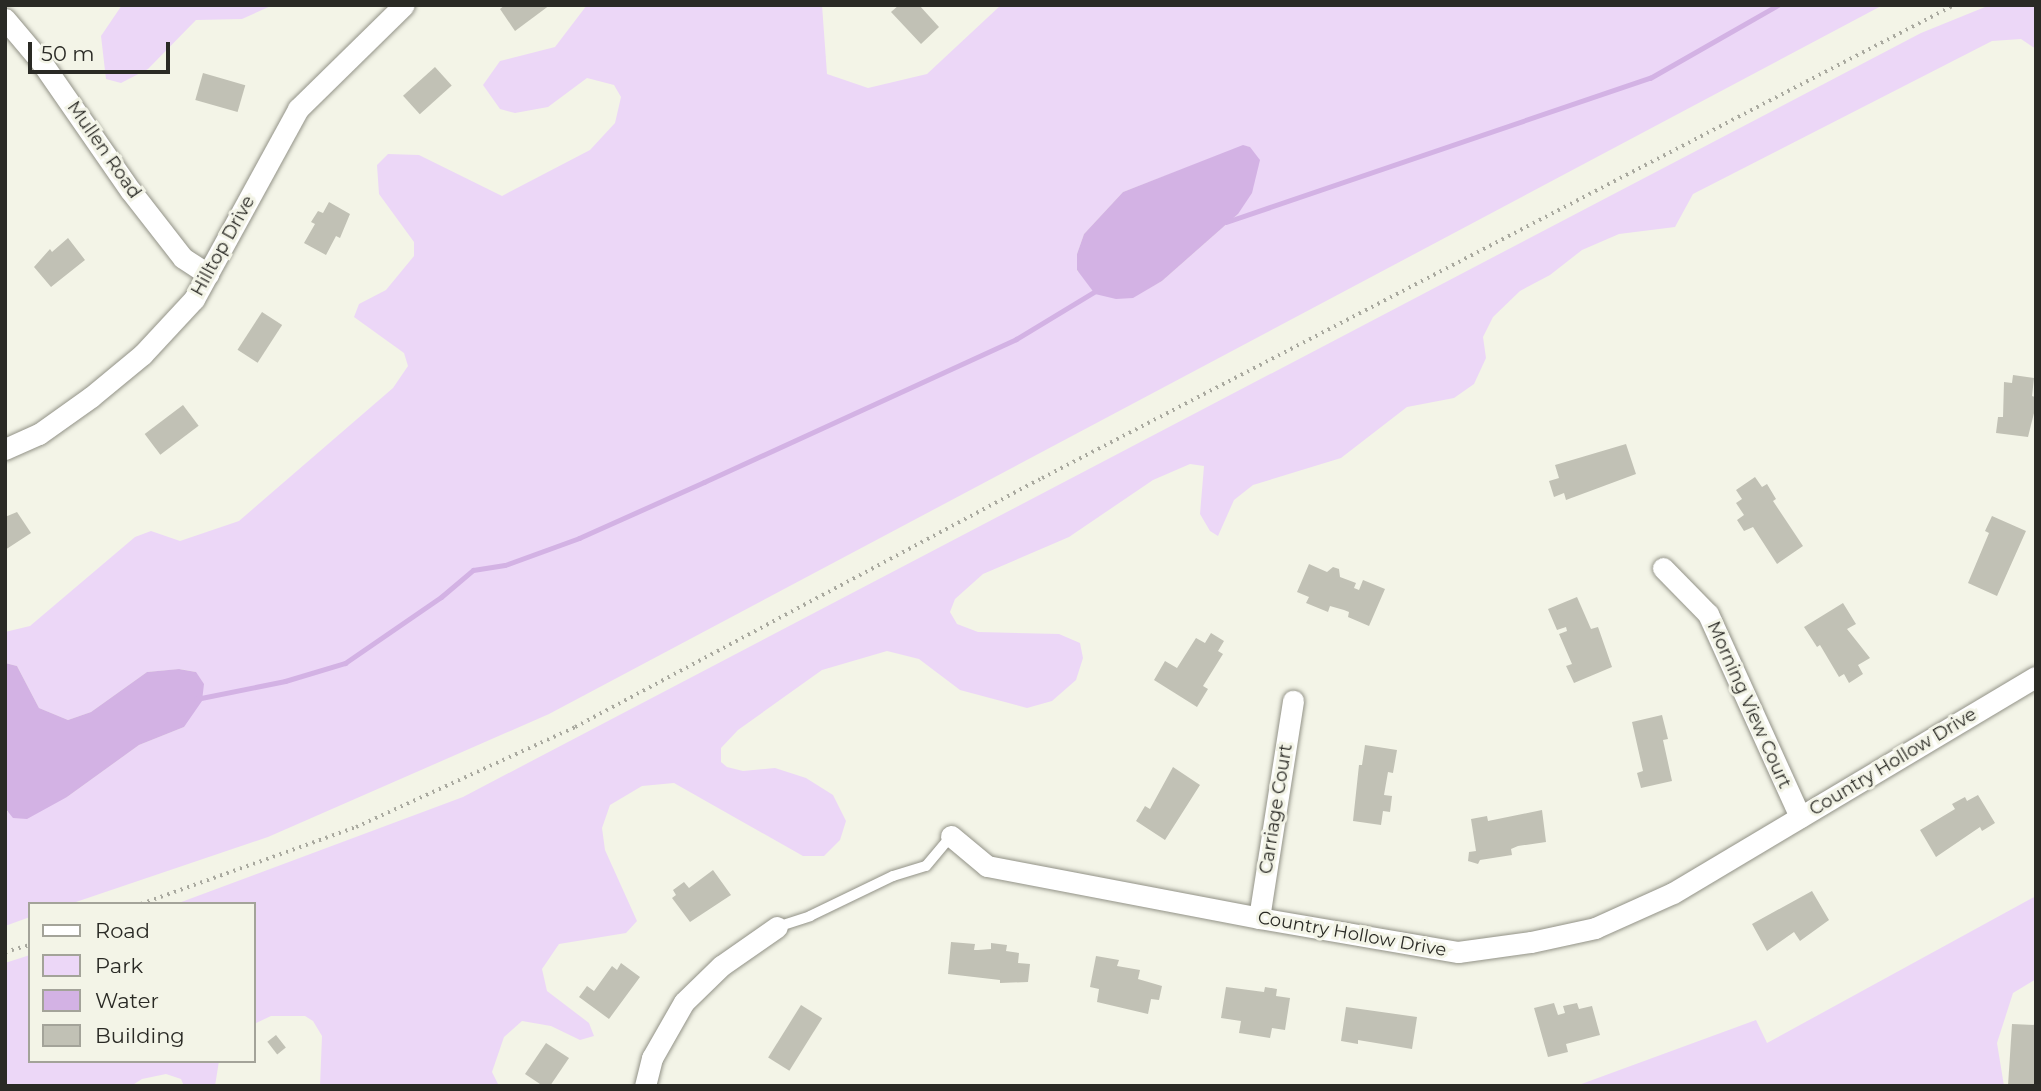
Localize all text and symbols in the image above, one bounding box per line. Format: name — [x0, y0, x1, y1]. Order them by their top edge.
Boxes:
scale bar — [32, 28, 173, 72]
text: 50 m — [41, 41, 95, 66]
street label: Mullen Road — [63, 97, 145, 203]
street label: Hilltop Drive — [187, 192, 259, 300]
street label: Morning View Court — [1702, 618, 1796, 792]
street label: Country Hollow Drive — [1806, 704, 1980, 820]
street label: Carriage Court — [1255, 742, 1297, 876]
legend — [28, 902, 256, 1063]
street label: Country Hollow Drive — [1256, 907, 1448, 961]
text: Road — [95, 918, 150, 943]
text: Park — [95, 953, 143, 978]
text: Water — [95, 988, 159, 1013]
text: Building — [95, 1023, 185, 1048]

